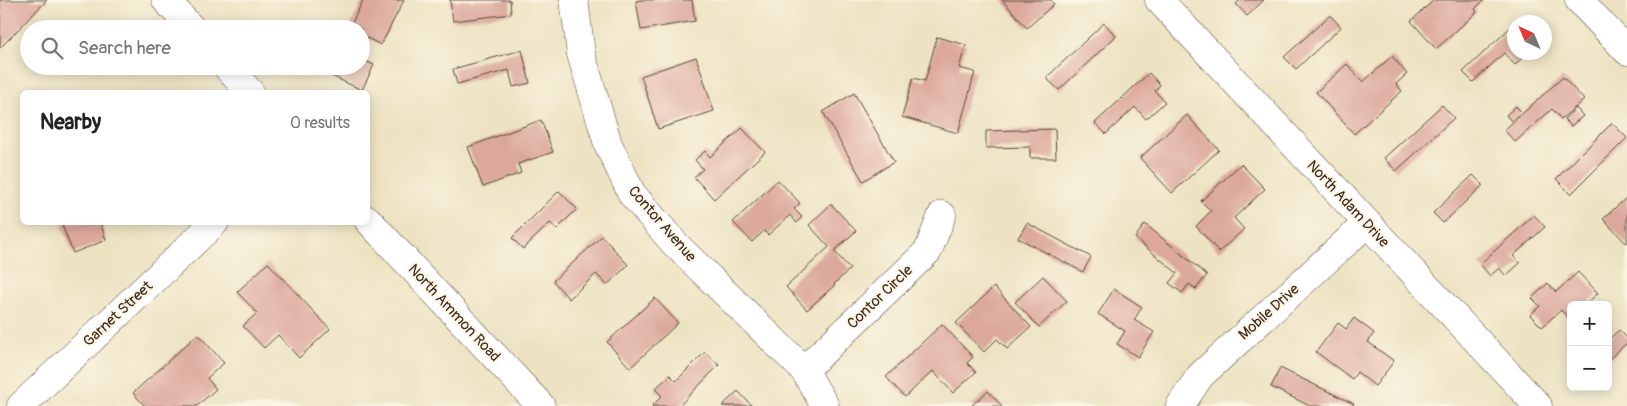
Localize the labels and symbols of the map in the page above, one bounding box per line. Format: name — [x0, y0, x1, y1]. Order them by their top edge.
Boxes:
north arrow — [1507, 15, 1552, 60]
street label: North Adam Drive — [1303, 156, 1394, 252]
street label: Contor Avenue — [624, 182, 701, 266]
street label: North Ammon Road — [404, 260, 504, 366]
street label: Contor Circle — [843, 261, 917, 333]
street label: Garnet Street — [79, 276, 157, 351]
street label: Mobile Drive — [1235, 279, 1304, 344]

